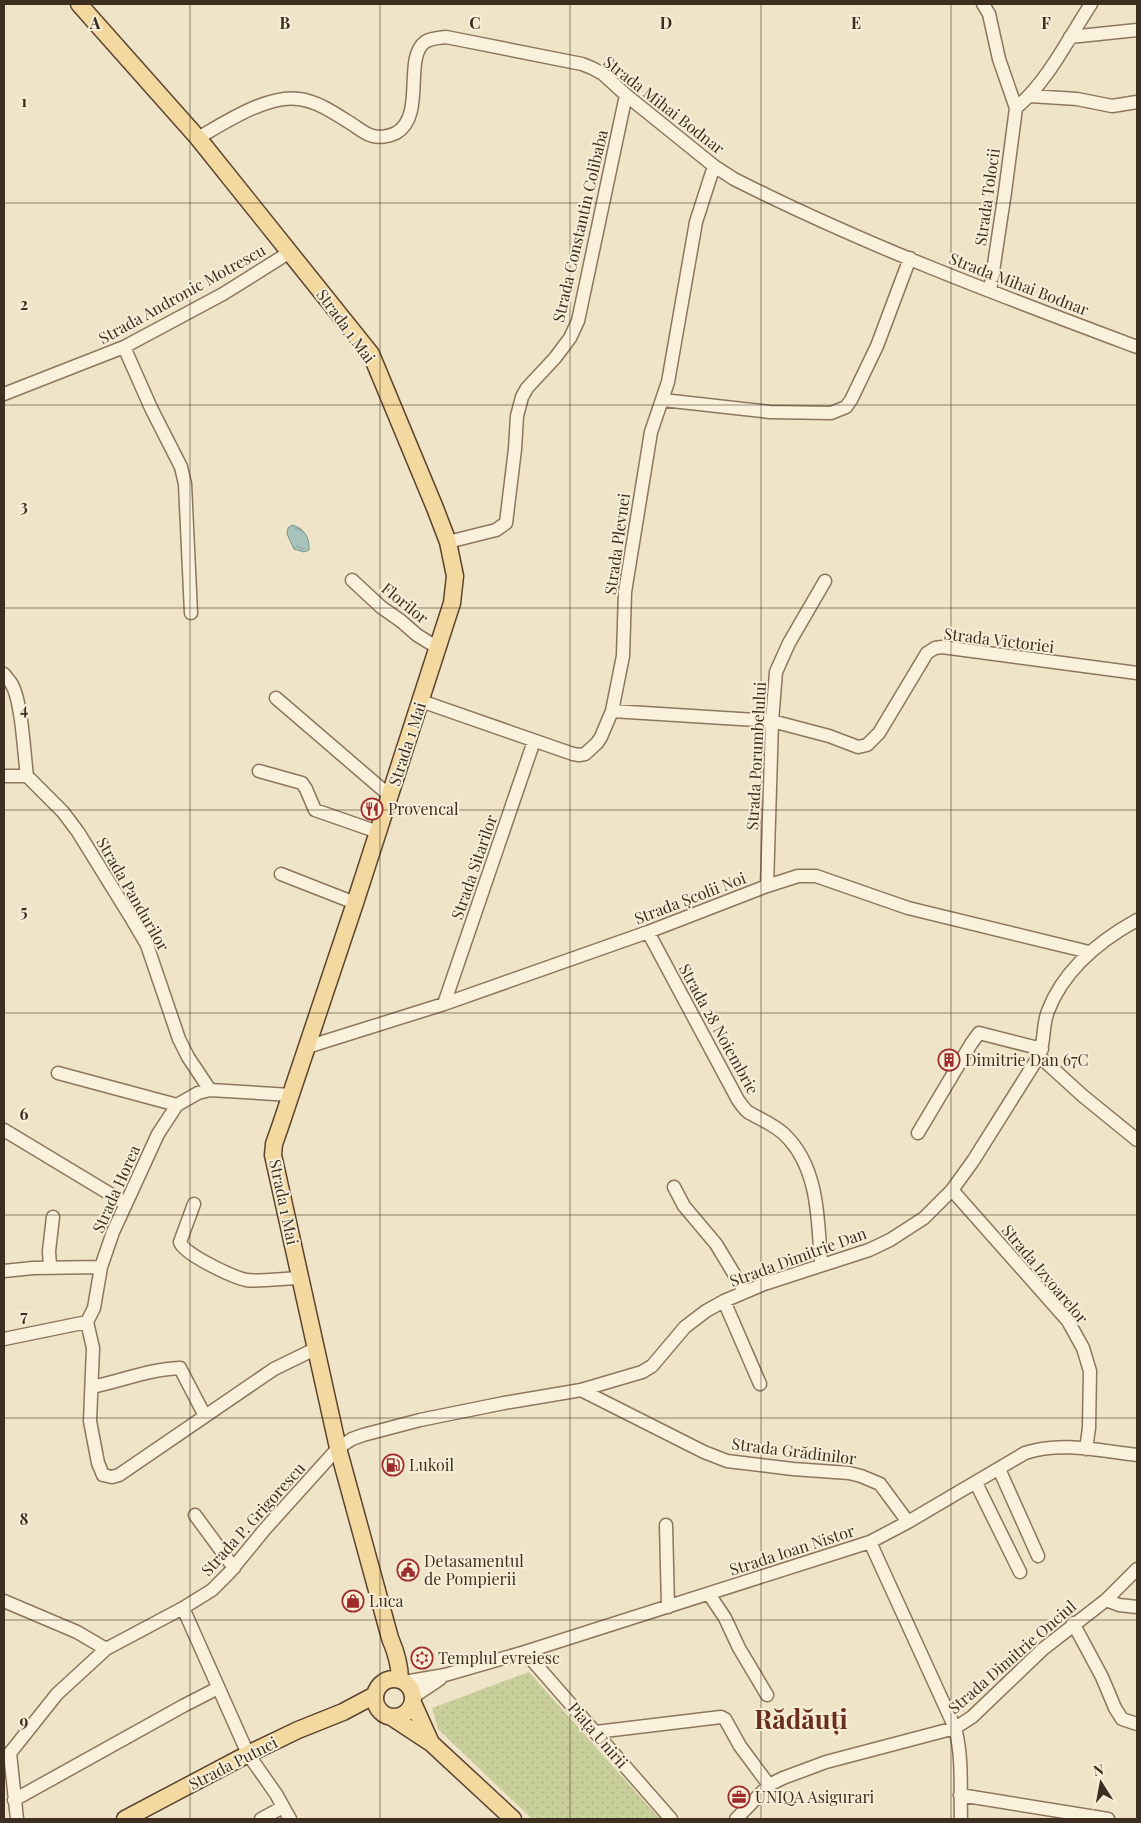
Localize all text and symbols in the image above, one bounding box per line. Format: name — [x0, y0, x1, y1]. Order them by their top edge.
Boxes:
text: A — [89, 12, 101, 33]
text: B — [280, 12, 291, 33]
text: C — [469, 12, 481, 33]
text: D — [660, 12, 672, 33]
text: E — [851, 12, 861, 33]
text: F — [1041, 12, 1051, 33]
street label: Strada Mihai Bodnar — [600, 51, 729, 158]
text: 1 — [21, 90, 27, 111]
street label: Strada Constantin Colibaba — [547, 128, 612, 324]
street label: Strada Tolocii — [969, 147, 1004, 247]
street label: Strada Andronic Motrescu — [95, 239, 269, 348]
street label: Strada Mihai Bodnar — [946, 247, 1092, 320]
street label: Strada 1 Mai — [312, 284, 381, 367]
text: 2 — [20, 293, 28, 314]
street label: Strada Plevnei — [599, 492, 634, 596]
text: 3 — [20, 495, 28, 516]
street label: Florilor — [378, 577, 433, 628]
street label: Strada Victoriei — [943, 622, 1056, 657]
street label: Strada Porumbelului — [741, 681, 770, 831]
text: 4 — [20, 698, 28, 719]
street label: Strada 1 Mai — [383, 699, 430, 788]
restaurant icon: Provencal — [360, 797, 384, 821]
place label: Provencal — [388, 798, 459, 819]
street label: Strada Sitarilor — [446, 812, 501, 922]
street label: Strada Pandurilor — [92, 833, 175, 954]
street label: Strada Școlii Noi — [631, 866, 749, 929]
text: 5 — [20, 900, 28, 921]
street label: Strada 28 Noiembrie — [675, 960, 764, 1098]
building icon: Dimitrie Dan 67C — [937, 1048, 961, 1072]
place label: Dimitrie Dan 67C — [965, 1049, 1088, 1070]
text: 6 — [20, 1103, 29, 1124]
street label: Strada Horea — [87, 1142, 144, 1236]
street label: Strada 1 Mai — [265, 1157, 304, 1247]
street label: Strada Izvoarelor — [998, 1220, 1093, 1328]
street label: Strada Dimitrie Dan — [726, 1222, 870, 1291]
text: 7 — [20, 1305, 28, 1326]
street label: Strada Grădinilor — [731, 1432, 858, 1469]
fuel station icon: Lukoil — [381, 1453, 405, 1477]
place label: Lukoil — [409, 1454, 455, 1475]
street label: Strada P. Grigorescu — [196, 1457, 309, 1580]
text: 8 — [20, 1508, 29, 1529]
street label: Strada Ioan Nistor — [727, 1519, 857, 1580]
place label: Detasamentul de Pompierii — [424, 1550, 524, 1589]
public building icon: Detasamentul de Pompierii — [396, 1558, 420, 1582]
shop icon: Luca — [341, 1589, 365, 1613]
place label: Luca — [369, 1590, 403, 1611]
street label: Strada Dimitrie Onciul — [943, 1595, 1080, 1718]
synagogue icon: Templul evreiesc — [410, 1646, 434, 1670]
place label: Templul evreiesc — [438, 1647, 560, 1668]
street label: Piața Unirii — [563, 1697, 633, 1773]
district label: Rădăuți — [754, 1701, 848, 1736]
text: 9 — [20, 1710, 29, 1731]
street label: Strada Putnei — [185, 1731, 281, 1794]
north arrow — [1076, 1758, 1126, 1808]
text: N — [1092, 1759, 1105, 1780]
office icon: UNIQA Asigurari — [727, 1785, 751, 1809]
place label: UNIQA Asigurari — [755, 1786, 874, 1807]

